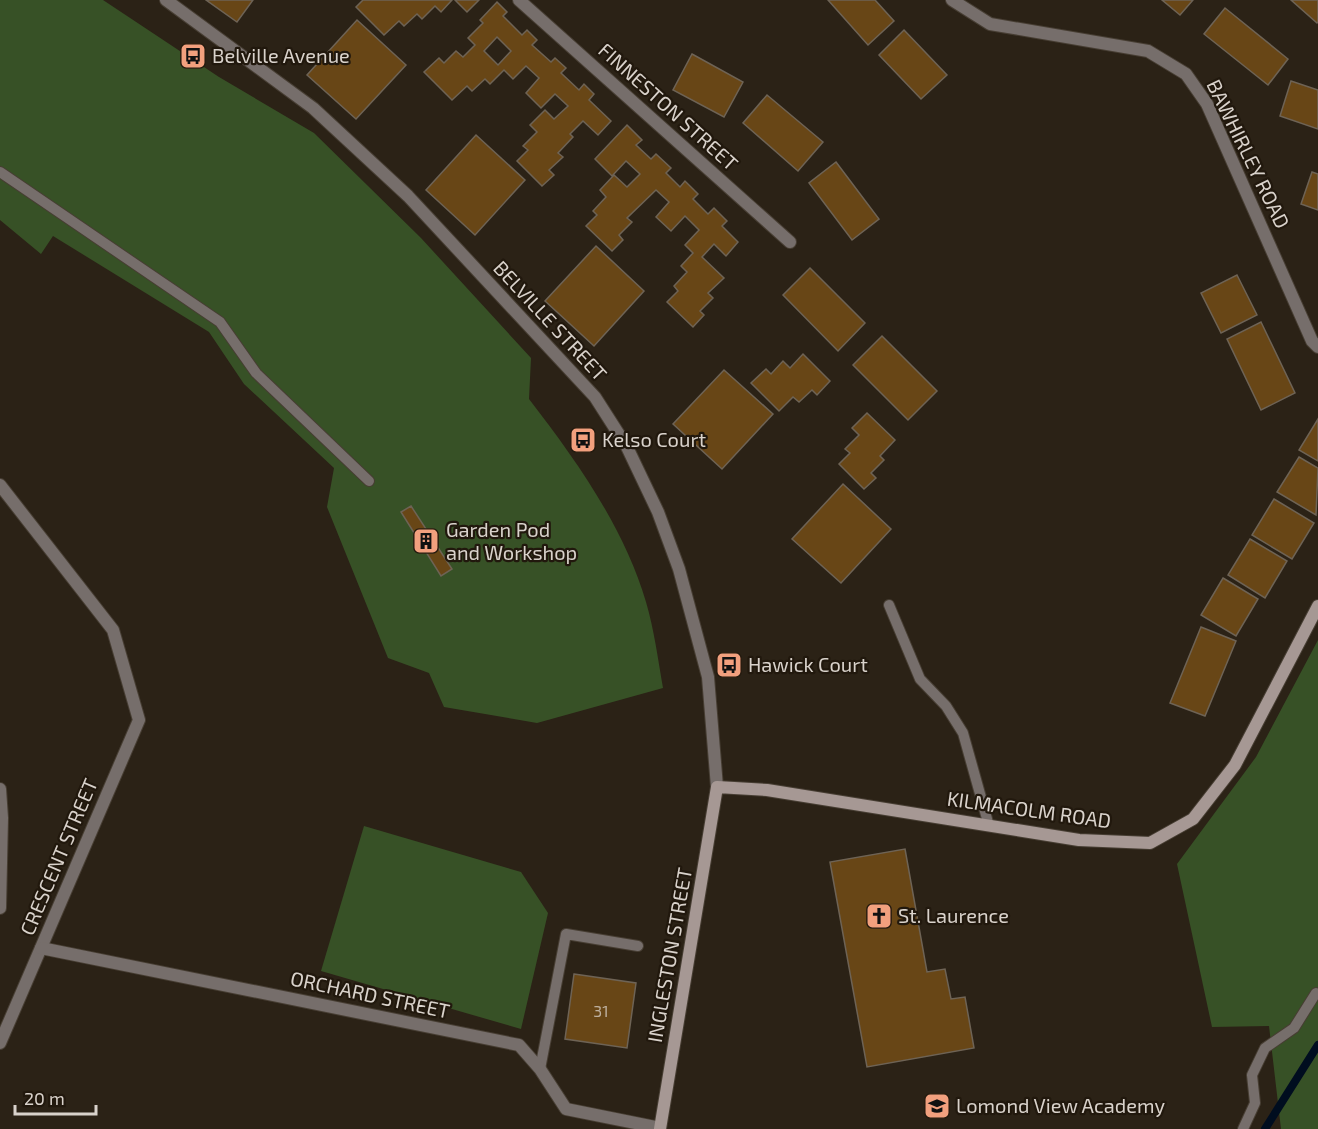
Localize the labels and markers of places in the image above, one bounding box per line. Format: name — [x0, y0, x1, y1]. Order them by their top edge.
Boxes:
bus stop icon: Belville Avenue — [178, 41, 208, 71]
place label: Belville Avenue — [212, 43, 350, 67]
bus stop icon: Kelso Court — [568, 425, 598, 455]
place label: Kelso Court — [602, 427, 706, 451]
place label: Garden Pod and Workshop — [446, 517, 577, 564]
building icon: Garden Pod and Workshop — [411, 526, 441, 556]
bus stop icon: Hawick Court — [714, 650, 744, 680]
place label: Hawick Court — [748, 652, 868, 676]
church icon: St. Laurence — [864, 901, 894, 931]
place label: St. Laurence — [898, 903, 1009, 927]
school or university icon: Lomond View Academy — [922, 1091, 952, 1121]
place label: Lomond View Academy — [956, 1093, 1165, 1117]

